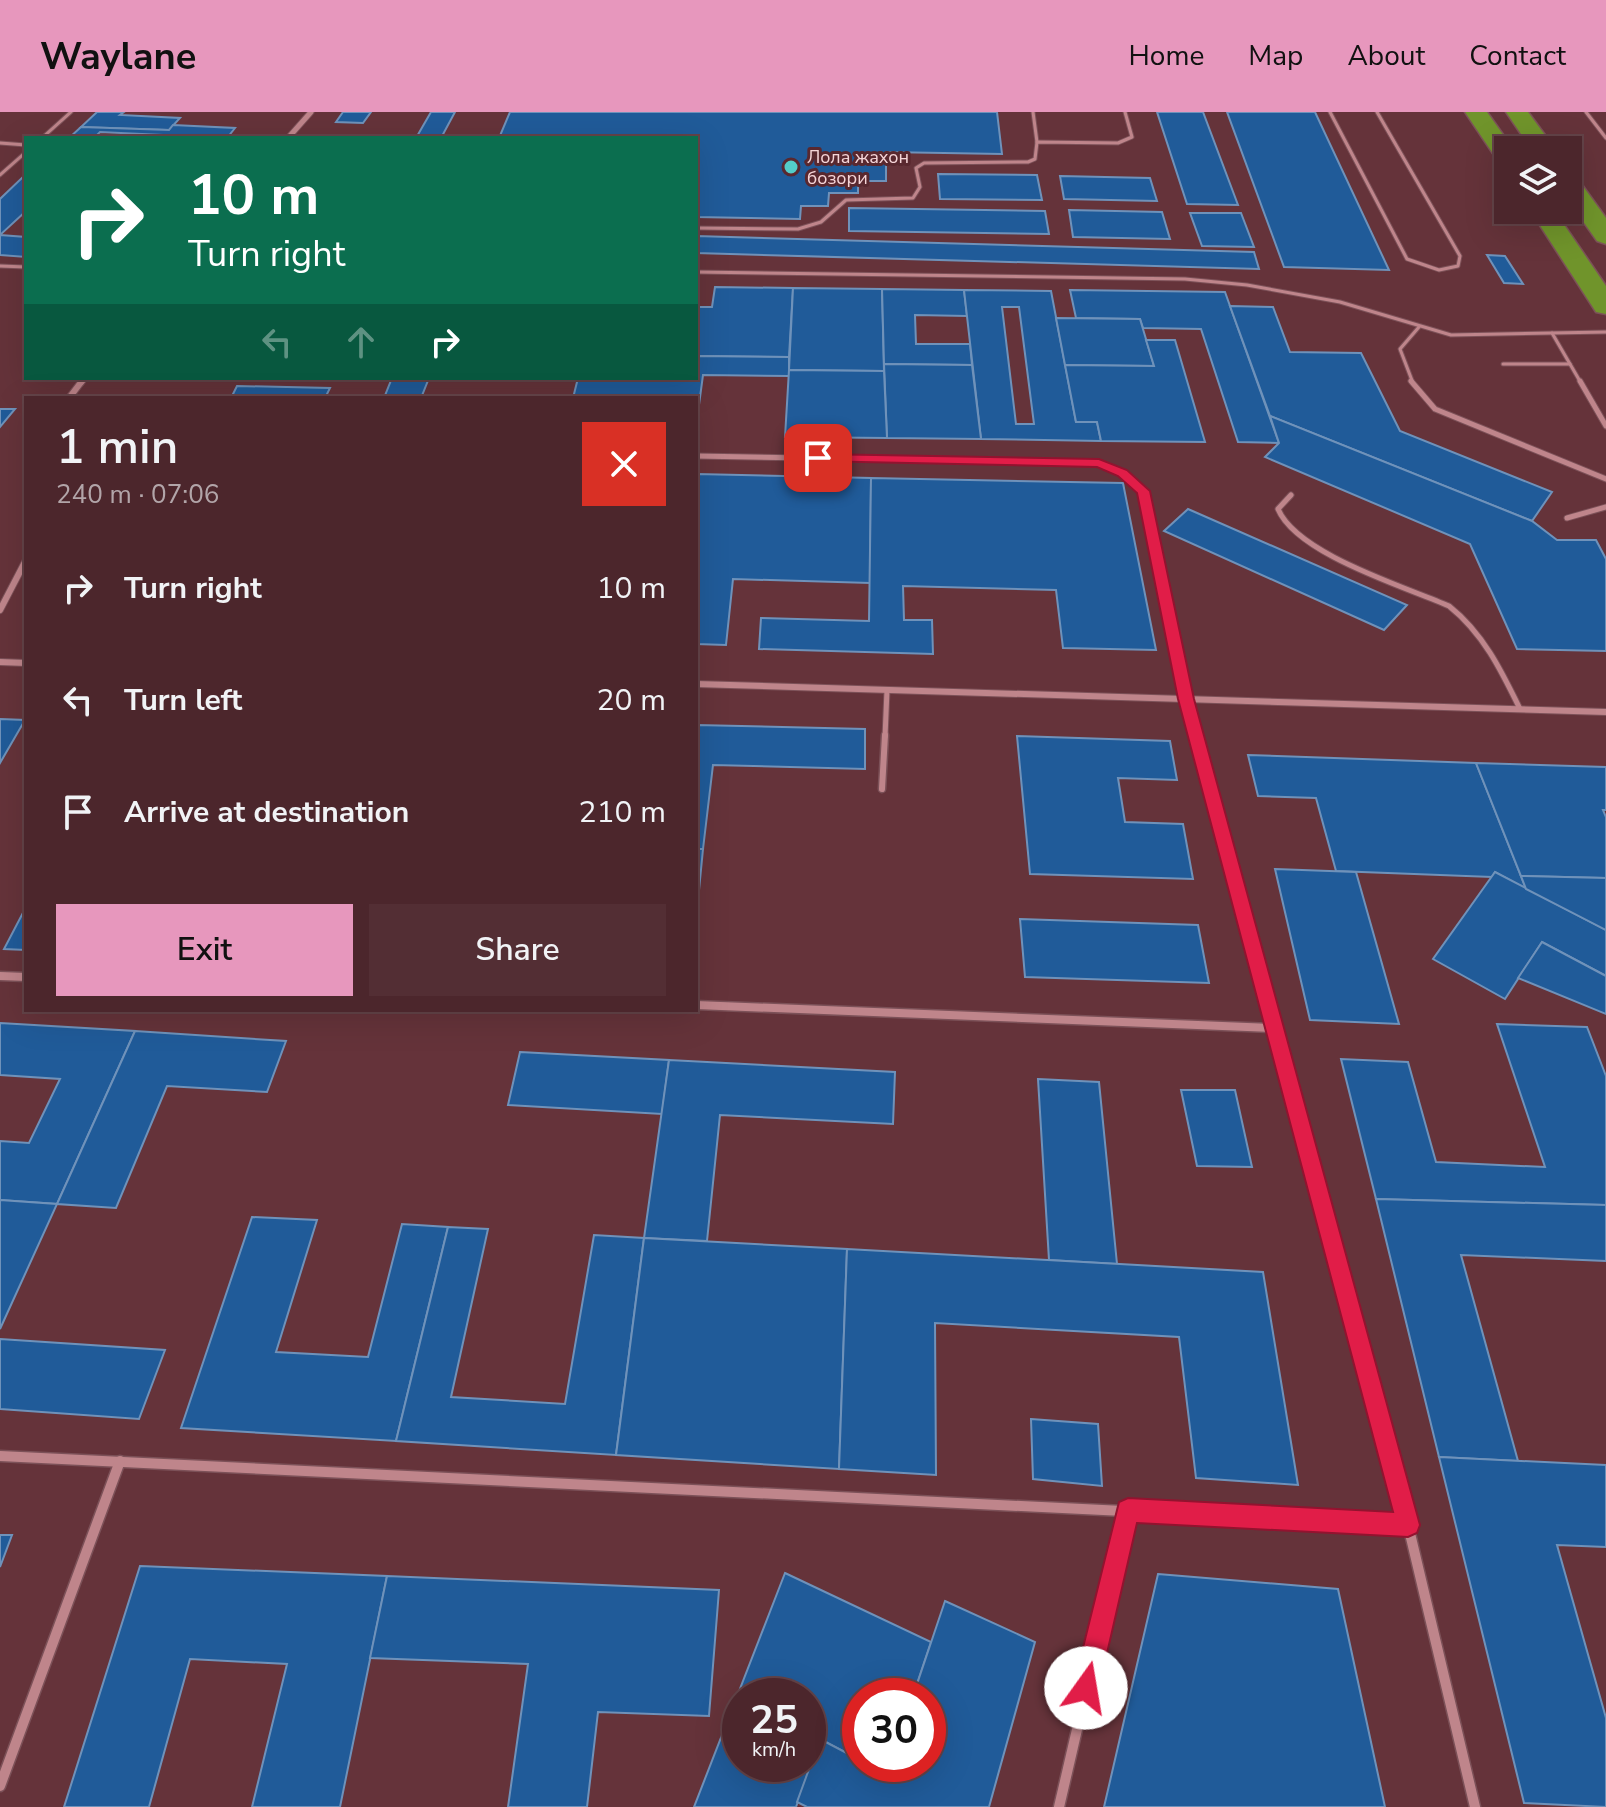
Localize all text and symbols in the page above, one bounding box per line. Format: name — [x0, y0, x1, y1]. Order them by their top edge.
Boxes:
text: Waylane — [40, 31, 196, 82]
text: Home — [1129, 37, 1204, 75]
text: Map — [1248, 37, 1303, 75]
text: About — [1347, 37, 1425, 75]
text: Contact — [1469, 37, 1566, 75]
map controls — [1494, 136, 1582, 224]
button: layers — [1494, 136, 1582, 224]
place label: Лола жахон бозори — [807, 145, 909, 190]
text: 10 m — [188, 157, 319, 234]
marker: Лола жахон бозори — [782, 158, 800, 176]
icon: right — [56, 168, 160, 272]
text: Turn right — [188, 230, 345, 279]
icon: left — [255, 320, 299, 364]
icon: ahead — [339, 320, 383, 364]
icon: right — [423, 320, 467, 364]
text: 1 min — [56, 414, 178, 480]
button: close — [582, 422, 666, 506]
pin — [784, 424, 852, 492]
icon: arrive — [796, 436, 840, 480]
text: 240 m · 07:06 — [56, 477, 219, 512]
icon: right — [56, 566, 100, 610]
text: Turn right — [124, 568, 262, 609]
text: 10 m — [597, 568, 666, 609]
icon: left — [56, 678, 100, 722]
text: Turn left — [124, 680, 242, 721]
text: 20 m — [597, 680, 666, 721]
icon: arrive — [56, 790, 100, 834]
text: Arrive at destination — [124, 792, 409, 833]
text: 210 m — [579, 792, 666, 833]
button: Exit — [56, 904, 353, 996]
button: Share — [369, 904, 666, 996]
position arrow — [1044, 1646, 1128, 1730]
speed limit sign: 30 — [842, 1678, 946, 1782]
text: 25 — [750, 1693, 798, 1747]
text: km/h — [752, 1736, 796, 1763]

